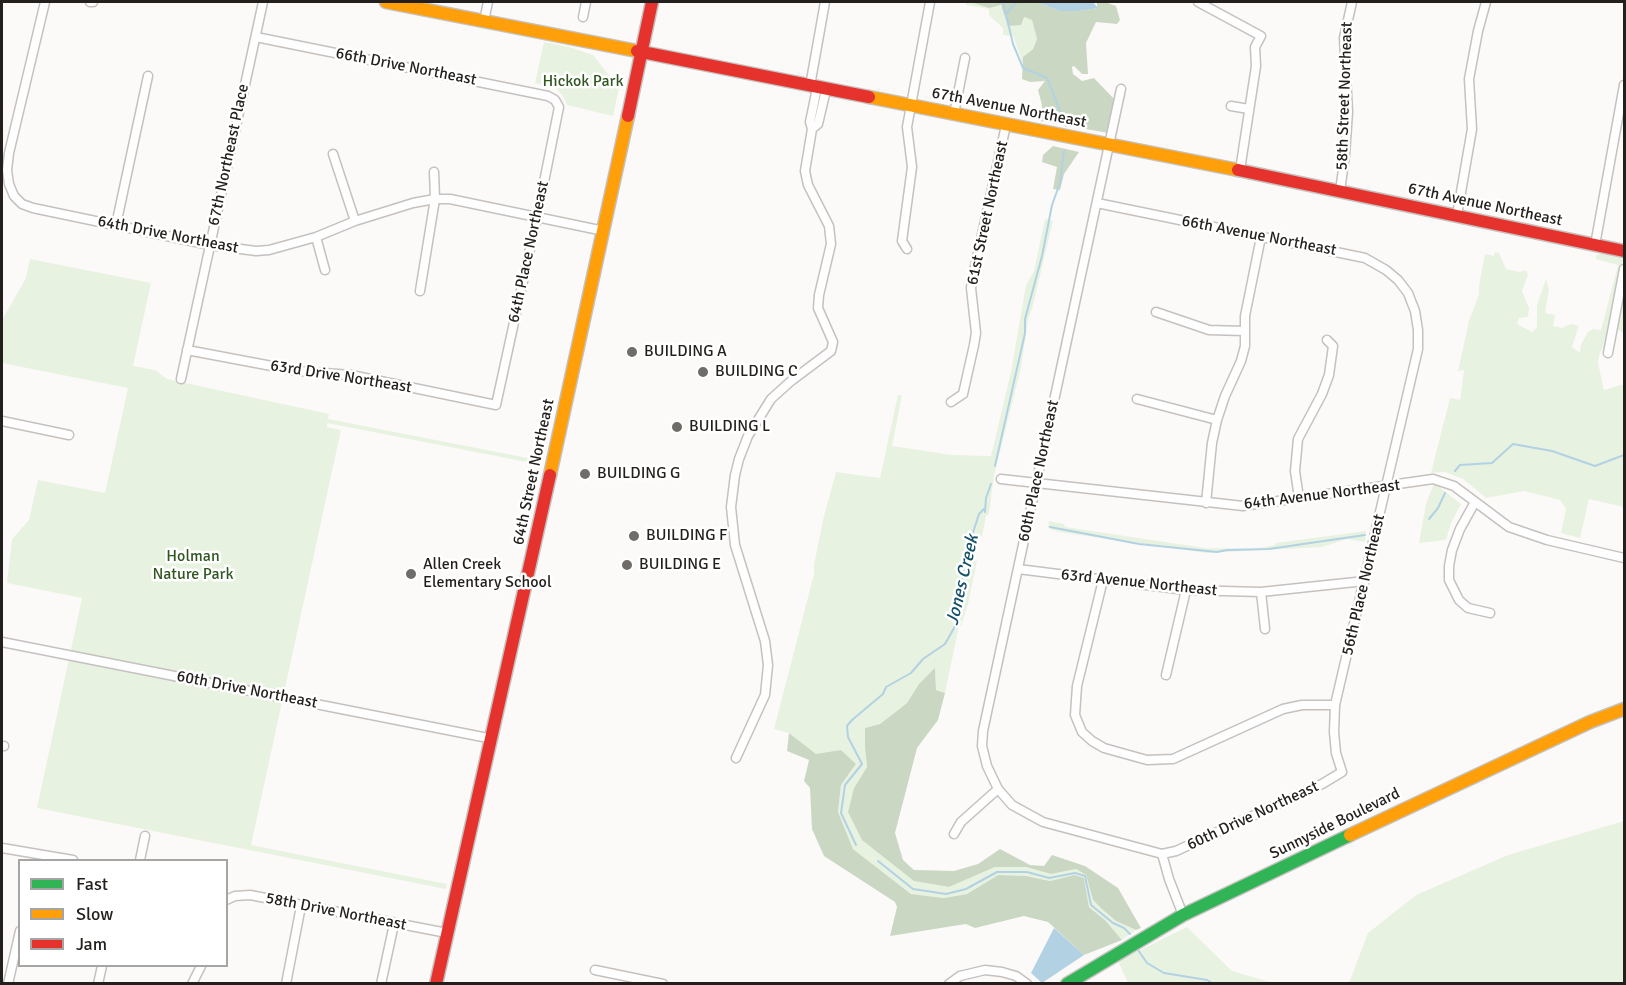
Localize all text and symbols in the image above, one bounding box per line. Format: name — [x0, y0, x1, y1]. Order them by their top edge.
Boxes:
street label: 58th Street Northeast — [1333, 21, 1357, 171]
street label: 66th Drive Northeast — [334, 44, 478, 90]
park label: Hickok Park — [543, 72, 623, 92]
street label: 67th Northeast Place — [205, 82, 253, 228]
street label: 67th Avenue Northeast — [930, 84, 1088, 132]
street label: 61st Street Northeast — [963, 139, 1013, 287]
street label: 64th Place Northeast — [505, 179, 553, 325]
street label: 67th Avenue Northeast — [1406, 179, 1564, 231]
street label: 64th Drive Northeast — [96, 212, 240, 258]
street label: 66th Avenue Northeast — [1180, 212, 1338, 260]
place label: BUILDING A — [644, 342, 727, 362]
marker: BUILDING A — [625, 345, 639, 359]
street label: 63rd Drive Northeast — [269, 356, 413, 398]
place label: BUILDING C — [715, 362, 798, 382]
marker: BUILDING C — [696, 365, 710, 379]
street label: 64th Street Northeast — [509, 397, 559, 547]
street label: 60th Place Northeast — [1015, 398, 1063, 544]
place label: BUILDING L — [689, 417, 770, 437]
marker: BUILDING L — [670, 420, 684, 434]
place label: BUILDING G — [597, 464, 680, 484]
marker: BUILDING G — [578, 467, 592, 481]
street label: 64th Avenue Northeast — [1243, 476, 1401, 514]
street label: 56th Place Northeast — [1338, 512, 1390, 658]
place label: BUILDING F — [646, 526, 727, 546]
marker: BUILDING F — [627, 529, 641, 543]
water label: Jones Creek — [942, 533, 984, 627]
park label: Holman Nature Park — [152, 547, 234, 585]
place label: Allen Creek Elementary School — [423, 555, 552, 593]
place label: BUILDING E — [639, 555, 721, 575]
marker: BUILDING E — [620, 558, 634, 572]
street label: 63rd Avenue Northeast — [1060, 565, 1218, 601]
marker: Allen Creek Elementary School — [404, 567, 418, 581]
street label: 60th Drive Northeast — [175, 667, 319, 713]
street label: 60th Drive Northeast — [1184, 777, 1322, 855]
street label: Sunnyside Boulevard — [1267, 784, 1403, 864]
legend — [18, 859, 228, 967]
text: Fast — [76, 873, 108, 895]
street label: 58th Drive Northeast — [264, 889, 408, 935]
text: Slow — [76, 903, 113, 925]
text: Jam — [76, 933, 107, 955]

